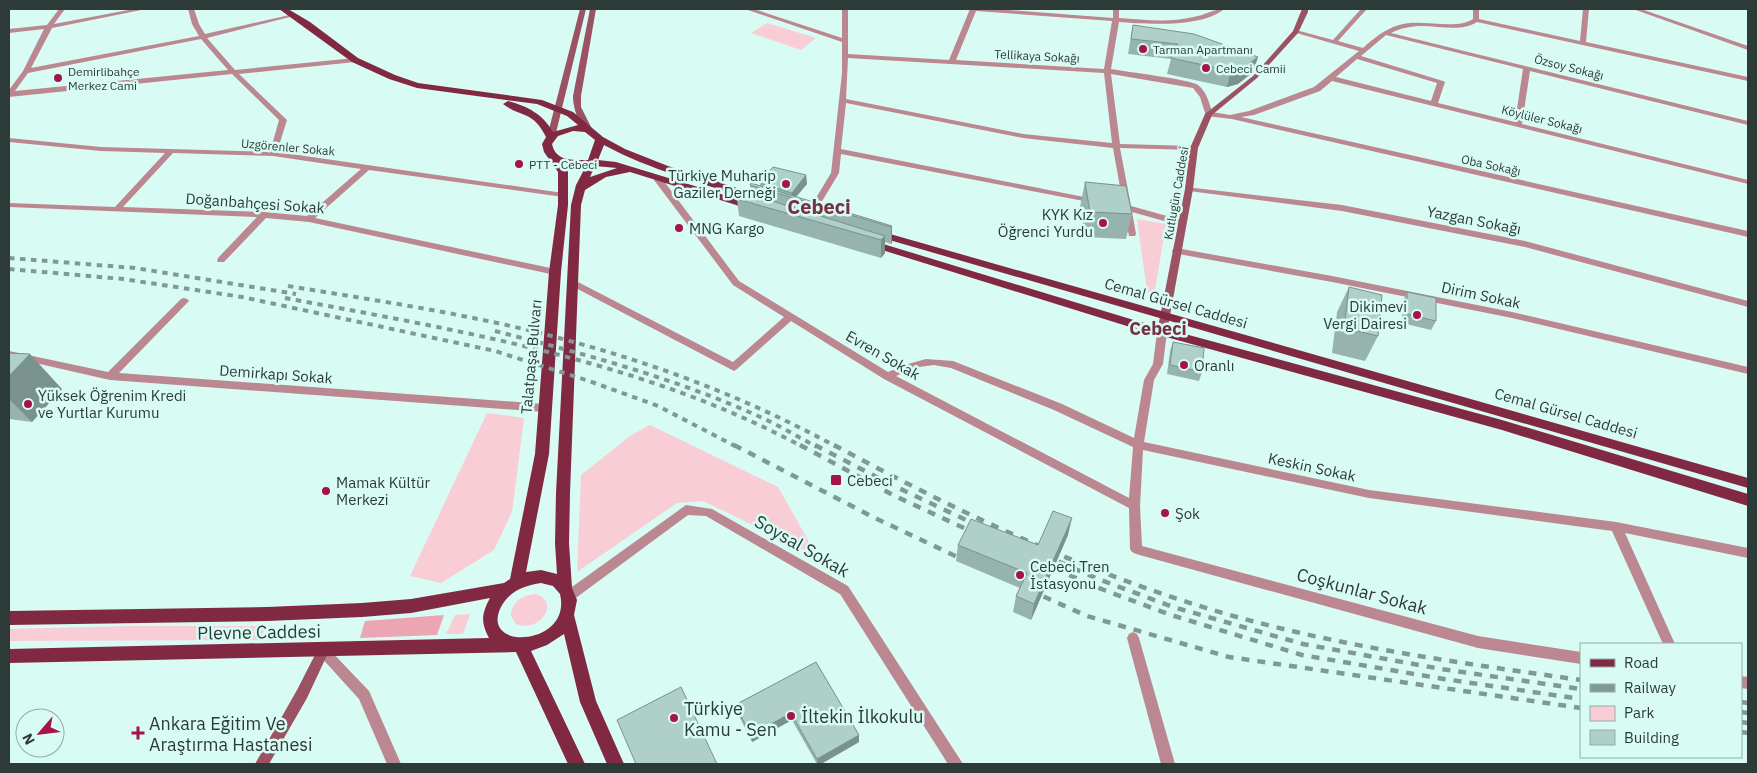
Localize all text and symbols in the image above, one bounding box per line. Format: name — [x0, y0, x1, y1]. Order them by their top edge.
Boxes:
place label: Tarman Apartmanı — [1153, 42, 1253, 57]
marker: Tarman Apartmanı — [1137, 43, 1149, 55]
street label: Tellikaya Sokağı — [994, 46, 1080, 66]
street label: Özsoy Sokağı — [1533, 51, 1605, 83]
place label: Cebeci Camii — [1216, 61, 1286, 76]
marker: Cebeci Camii — [1200, 62, 1212, 74]
place label: Demirlibahçe Merkez Cami — [68, 64, 140, 93]
marker: Demirlibahçe Merkez Cami — [52, 72, 64, 84]
street label: Köylüler Sokağı — [1500, 102, 1584, 136]
street label: Uzgörenler Sokak — [240, 135, 336, 159]
street label: Kutlugün Caddesi — [1160, 145, 1192, 241]
street label: Oba Sokağı — [1460, 151, 1522, 179]
place label: PTT - Cebeci — [529, 157, 597, 172]
marker: PTT - Cebeci — [513, 158, 525, 170]
place label: Türkiye Muharip Gaziler Derneği — [668, 166, 776, 202]
marker: Türkiye Muharip Gaziler Derneği — [780, 178, 792, 190]
street label: Doğanbahçesi Sokak — [185, 189, 325, 217]
district label: Cebeci — [787, 193, 851, 220]
street label: Yazgan Sokağı — [1425, 202, 1523, 238]
place label: KYK Kız Öğrenci Yurdu — [998, 205, 1093, 241]
marker: KYK Kız Öğrenci Yurdu — [1097, 217, 1109, 229]
place label: MNG Kargo — [689, 219, 764, 238]
marker: MNG Kargo — [673, 222, 685, 234]
street label: Cemal Gürsel Caddesi — [1102, 273, 1250, 333]
street label: Dirim Sokak — [1440, 277, 1522, 313]
place label: Dikimevi Vergi Dairesi — [1323, 297, 1407, 333]
street label: Talatpaşa Bulvarı — [517, 299, 545, 415]
marker: Dikimevi Vergi Dairesi — [1411, 309, 1423, 321]
district label: Cebeci — [1129, 317, 1187, 340]
street label: Evren Sokak — [842, 326, 924, 384]
place label: Oranlı — [1194, 356, 1234, 375]
marker: Oranlı — [1178, 359, 1190, 371]
street label: Demirkapı Sokak — [219, 361, 333, 387]
street label: Cemal Gürsel Caddesi — [1492, 383, 1640, 443]
place label: Yüksek Öğrenim Kredi ve Yurtlar Kurumu — [38, 386, 186, 422]
marker: Yüksek Öğrenim Kredi ve Yurtlar Kurumu — [22, 398, 34, 410]
street label: Keskin Sokak — [1266, 448, 1358, 486]
place label: Cebeci — [847, 471, 893, 490]
place label: Mamak Kültür Merkezi — [336, 473, 430, 509]
marker: Cebeci — [829, 473, 843, 487]
marker: Mamak Kültür Merkezi — [320, 485, 332, 497]
place label: Şok — [1175, 504, 1200, 523]
marker: Şok — [1159, 507, 1171, 519]
street label: Soysal Sokak — [750, 510, 854, 583]
place label: Cebeci Tren İstasyonu — [1030, 557, 1109, 593]
street label: Coşkunlar Sokak — [1294, 563, 1430, 620]
marker: Cebeci Tren İstasyonu — [1014, 569, 1026, 581]
street label: Plevne Caddesi — [197, 619, 321, 645]
legend — [1580, 643, 1742, 758]
text: Road — [1624, 653, 1659, 672]
text: Railway — [1624, 678, 1677, 697]
place label: Türkiye Kamu - Sen — [684, 697, 777, 741]
text: Park — [1624, 703, 1654, 722]
place label: İltekin İlkokulu — [801, 705, 924, 728]
north arrow — [15, 708, 65, 758]
marker: İltekin İlkokulu — [785, 710, 797, 722]
place label: Ankara Eğitim Ve Araştırma Hastanesi — [149, 712, 313, 756]
marker: Türkiye Kamu - Sen — [668, 712, 680, 724]
marker: Ankara Eğitim Ve Araştırma Hastanesi — [131, 726, 145, 740]
text: Building — [1624, 728, 1679, 747]
text: N — [18, 730, 39, 748]

